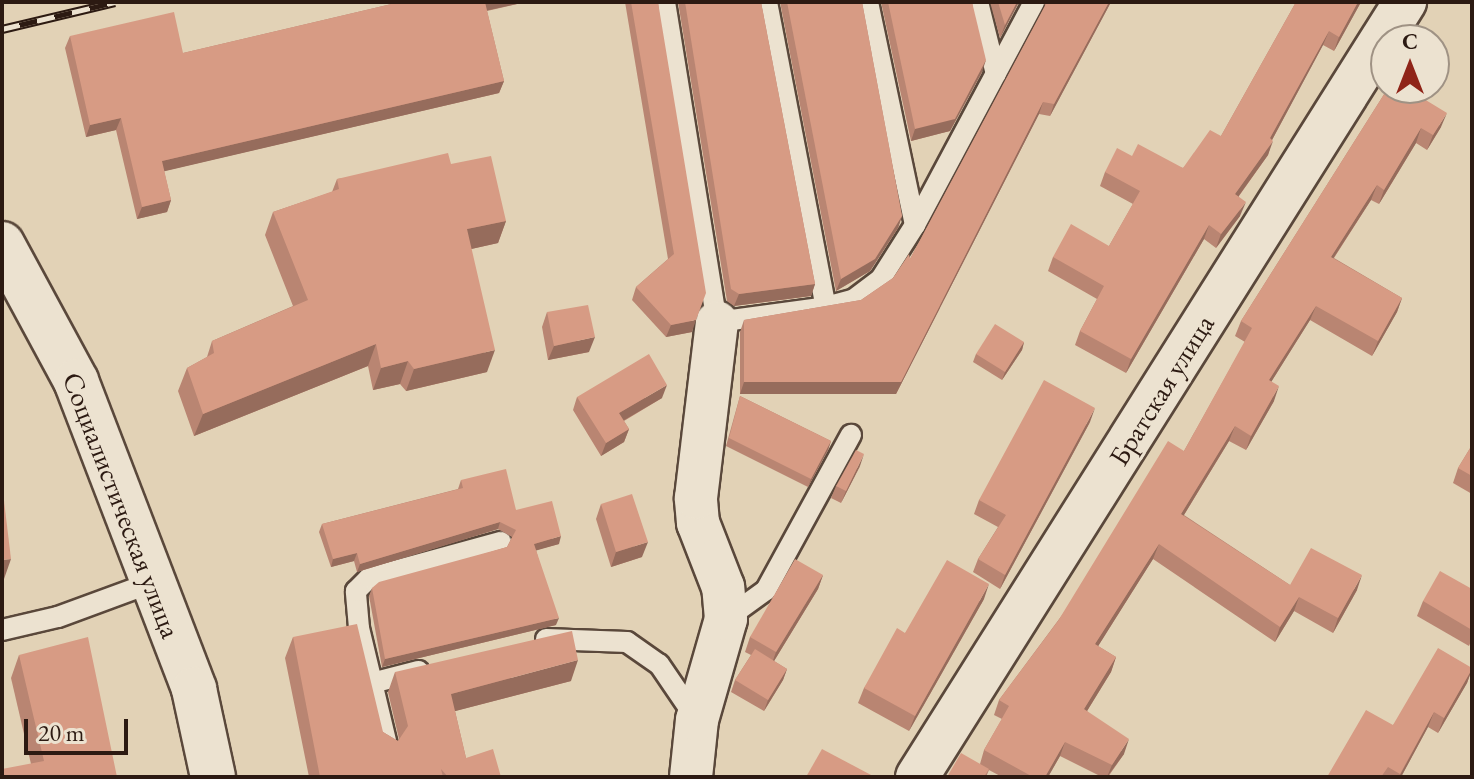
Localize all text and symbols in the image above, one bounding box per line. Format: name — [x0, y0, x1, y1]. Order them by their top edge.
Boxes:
north arrow — [1370, 24, 1450, 104]
text: С — [1402, 27, 1418, 56]
street label: Братская улица — [1101, 308, 1221, 472]
street label: Социалистическая улица — [56, 367, 188, 643]
scale bar — [28, 703, 132, 753]
text: 20 m — [38, 717, 85, 748]

